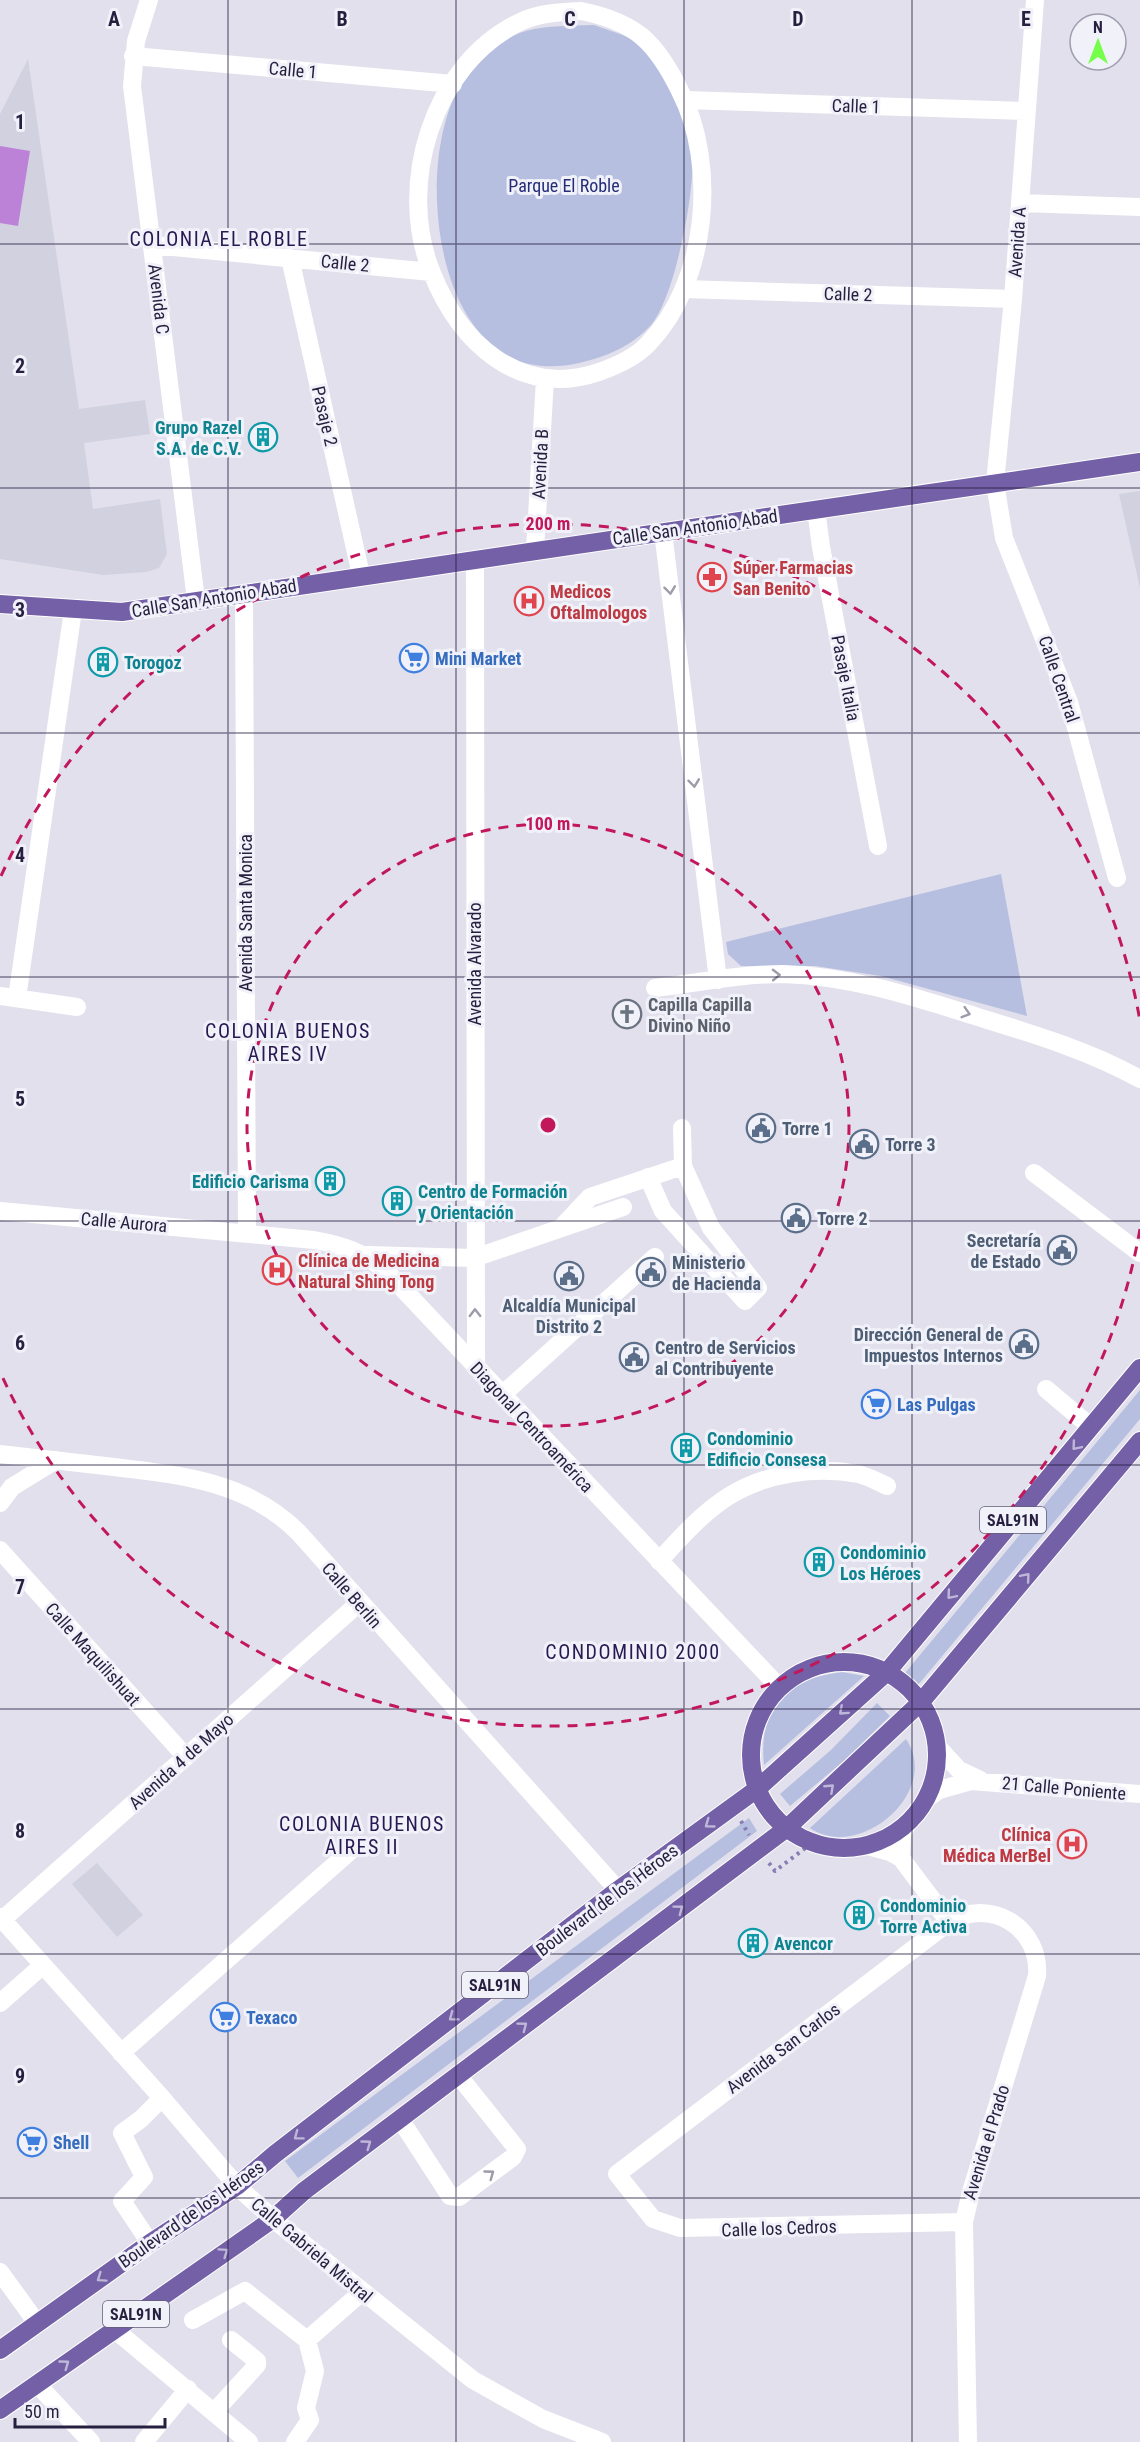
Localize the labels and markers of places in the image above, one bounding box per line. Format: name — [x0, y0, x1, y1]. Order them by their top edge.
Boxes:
place label: Grupo Razel S.A. de C.V. — [155, 417, 242, 459]
building icon: Grupo Razel S.A. de C.V. — [247, 421, 279, 453]
place label: Súper Farmacias San Benito — [733, 557, 853, 599]
pharmacy icon: Súper Farmacias San Benito — [696, 561, 728, 593]
place label: Medicos Oftalmologos — [550, 581, 647, 623]
hospital icon: Medicos Oftalmologos — [513, 585, 545, 617]
supermarket icon: Mini Market — [398, 642, 430, 674]
building icon: Torogoz — [87, 646, 119, 678]
place label: Mini Market — [435, 648, 522, 669]
place label: Torogoz — [124, 652, 182, 673]
place label: Capilla Capilla Divino Niño — [648, 994, 752, 1036]
church icon: Capilla Capilla Divino Niño — [611, 998, 643, 1030]
public building icon: Torre 1 — [745, 1112, 777, 1144]
centre of rings — [538, 1115, 558, 1135]
place label: Torre 1 — [782, 1118, 833, 1139]
public building icon: Torre 3 — [848, 1128, 880, 1160]
place label: Torre 3 — [885, 1134, 936, 1155]
building icon: Edificio Carisma — [314, 1165, 346, 1197]
place label: Edificio Carisma — [192, 1171, 309, 1192]
place label: Centro de Formación y Orientación — [418, 1181, 567, 1223]
building icon: Centro de Formación y Orientación — [381, 1185, 413, 1217]
public building icon: Torre 2 — [780, 1202, 812, 1234]
place label: Torre 2 — [817, 1208, 868, 1229]
place label: Secretaría de Estado — [967, 1230, 1041, 1272]
public building icon: Secretaría de Estado — [1046, 1234, 1078, 1266]
place label: Clínica de Medicina Natural Shing Tong — [298, 1250, 439, 1292]
place label: Ministerio de Hacienda — [672, 1252, 761, 1294]
hospital icon: Clínica de Medicina Natural Shing Tong — [261, 1254, 293, 1286]
public building icon: Ministerio de Hacienda — [635, 1256, 667, 1288]
public building icon: Alcaldía Municipal Distrito 2 — [553, 1260, 585, 1292]
place label: Alcaldía Municipal Distrito 2 — [502, 1295, 636, 1337]
place label: Dirección General de Impuestos Internos — [854, 1324, 1003, 1366]
public building icon: Dirección General de Impuestos Internos — [1008, 1328, 1040, 1360]
place label: Centro de Servicios al Contribuyente — [655, 1337, 796, 1379]
public building icon: Centro de Servicios al Contribuyente — [618, 1341, 650, 1373]
supermarket icon: Las Pulgas — [860, 1388, 892, 1420]
place label: Las Pulgas — [897, 1394, 976, 1415]
place label: Condominio Edificio Consesa — [707, 1428, 826, 1470]
building icon: Condominio Edificio Consesa — [670, 1432, 702, 1464]
place label: Condominio Los Héroes — [840, 1542, 926, 1584]
building icon: Condominio Los Héroes — [803, 1546, 835, 1578]
place label: Clínica Médica MerBel — [943, 1824, 1051, 1866]
hospital icon: Clínica Médica MerBel — [1056, 1828, 1088, 1860]
place label: Condominio Torre Activa — [880, 1895, 967, 1937]
building icon: Condominio Torre Activa — [843, 1899, 875, 1931]
building icon: Avencor — [737, 1927, 769, 1959]
place label: Avencor — [774, 1933, 833, 1954]
supermarket icon: Texaco — [209, 2001, 241, 2033]
place label: Texaco — [246, 2007, 297, 2028]
supermarket icon: Shell — [16, 2126, 48, 2158]
place label: Shell — [53, 2132, 89, 2153]

